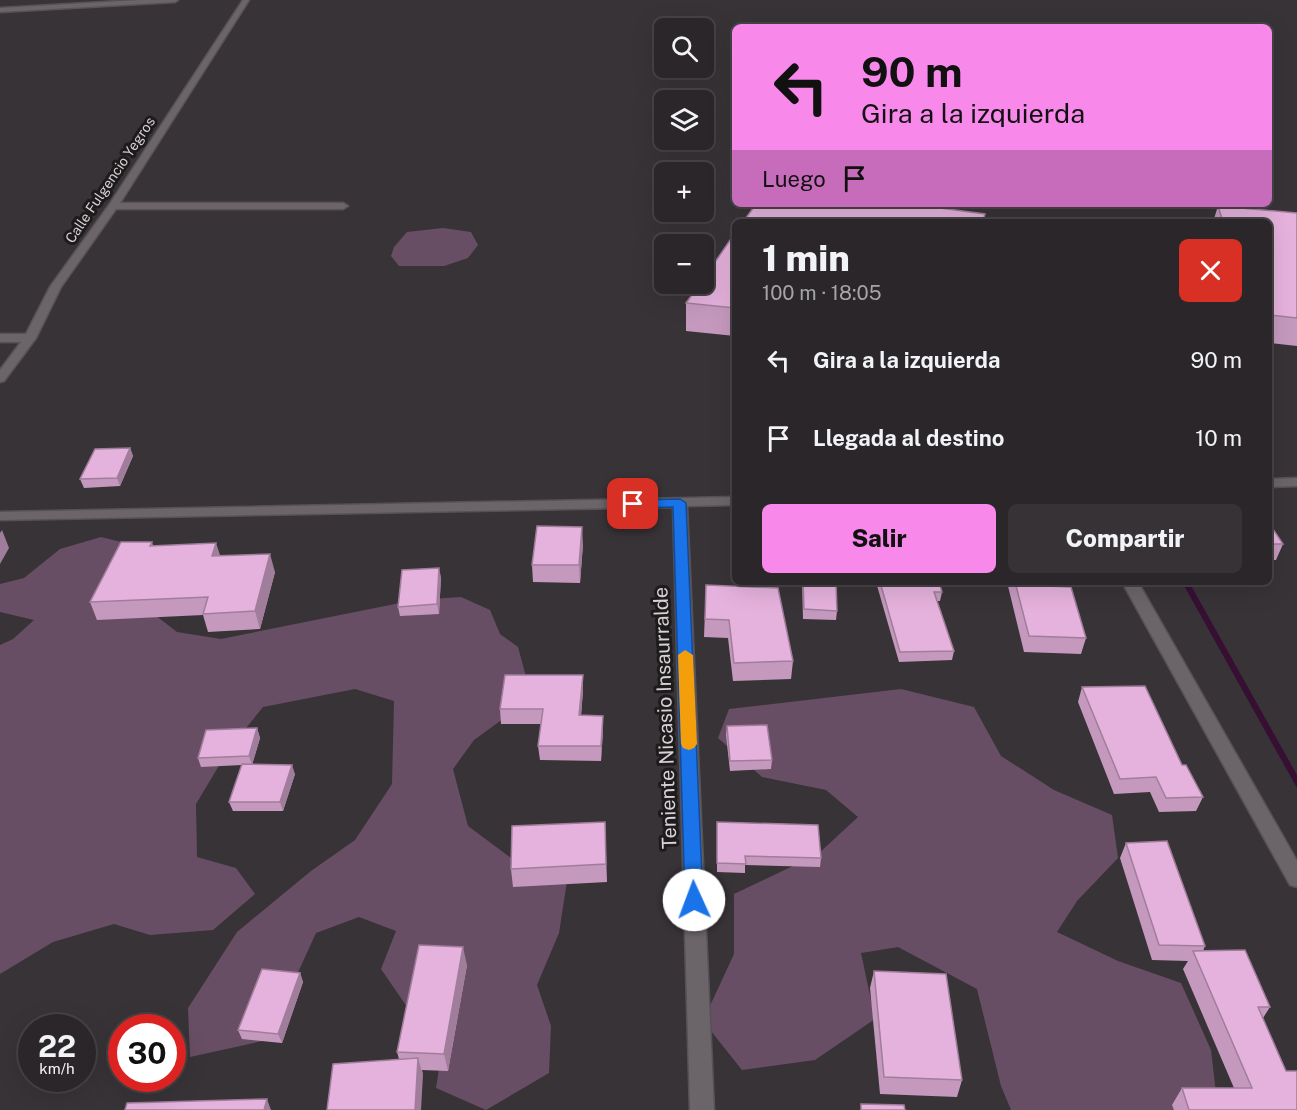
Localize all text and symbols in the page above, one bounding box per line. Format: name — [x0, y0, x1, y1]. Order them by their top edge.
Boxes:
map controls — [654, 18, 714, 294]
button: search — [654, 18, 714, 78]
text: 90 m — [861, 47, 963, 96]
icon: left — [762, 48, 840, 126]
button: layers — [654, 90, 714, 150]
text: Gira a la izquierda — [861, 97, 1085, 129]
street label: Calle Fulgencio Yegros — [62, 114, 158, 246]
button: + — [654, 162, 714, 222]
icon: arrive — [838, 162, 871, 195]
text: Luego — [762, 166, 826, 192]
button: − — [654, 234, 714, 294]
text: 1 min — [762, 237, 850, 279]
button: close — [1179, 239, 1242, 302]
text: 100 m · 18:05 — [762, 281, 881, 305]
icon: left — [762, 344, 795, 377]
text: Gira a la izquierda — [813, 347, 1000, 373]
text: 90 m — [1191, 347, 1242, 373]
icon: arrive — [762, 422, 795, 455]
text: Llegada al destino — [813, 425, 1004, 451]
text: 10 m — [1195, 425, 1242, 451]
pin — [607, 478, 658, 529]
icon: arrive — [616, 487, 649, 520]
button: Salir — [762, 504, 996, 573]
button: Compartir — [1008, 504, 1242, 573]
street label: Teniente Nicasio Insaurralde — [648, 586, 682, 850]
position arrow — [662, 868, 726, 932]
speed limit sign: 30 — [108, 1014, 186, 1092]
text: 22 — [38, 1028, 76, 1064]
text: km/h — [39, 1060, 75, 1077]

